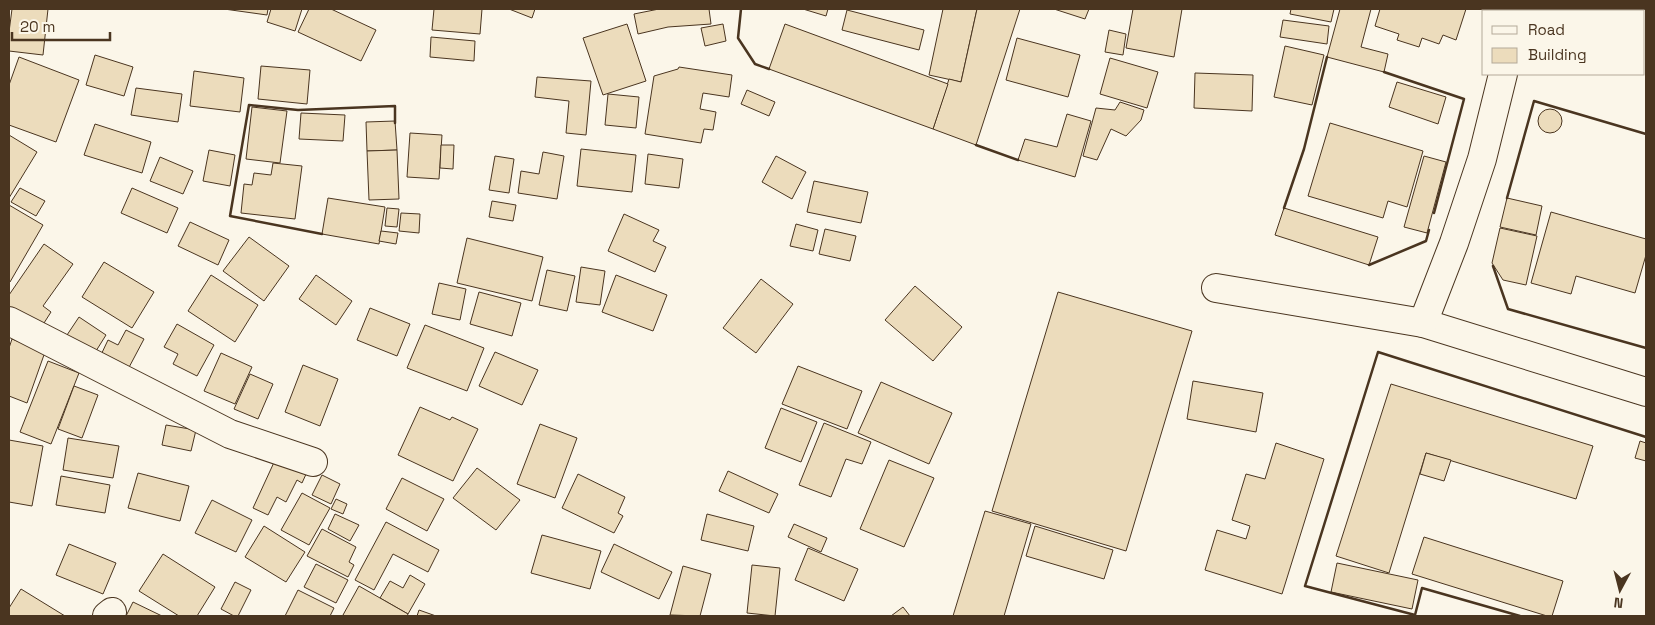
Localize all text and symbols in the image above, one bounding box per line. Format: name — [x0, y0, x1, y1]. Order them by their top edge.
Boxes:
scale bar — [12, 10, 110, 42]
legend — [1482, 10, 1645, 75]
text: 20 m — [20, 17, 55, 36]
text: Road — [1528, 20, 1565, 39]
text: Building — [1528, 45, 1587, 64]
north arrow — [1595, 565, 1645, 615]
text: N — [1613, 593, 1624, 612]

